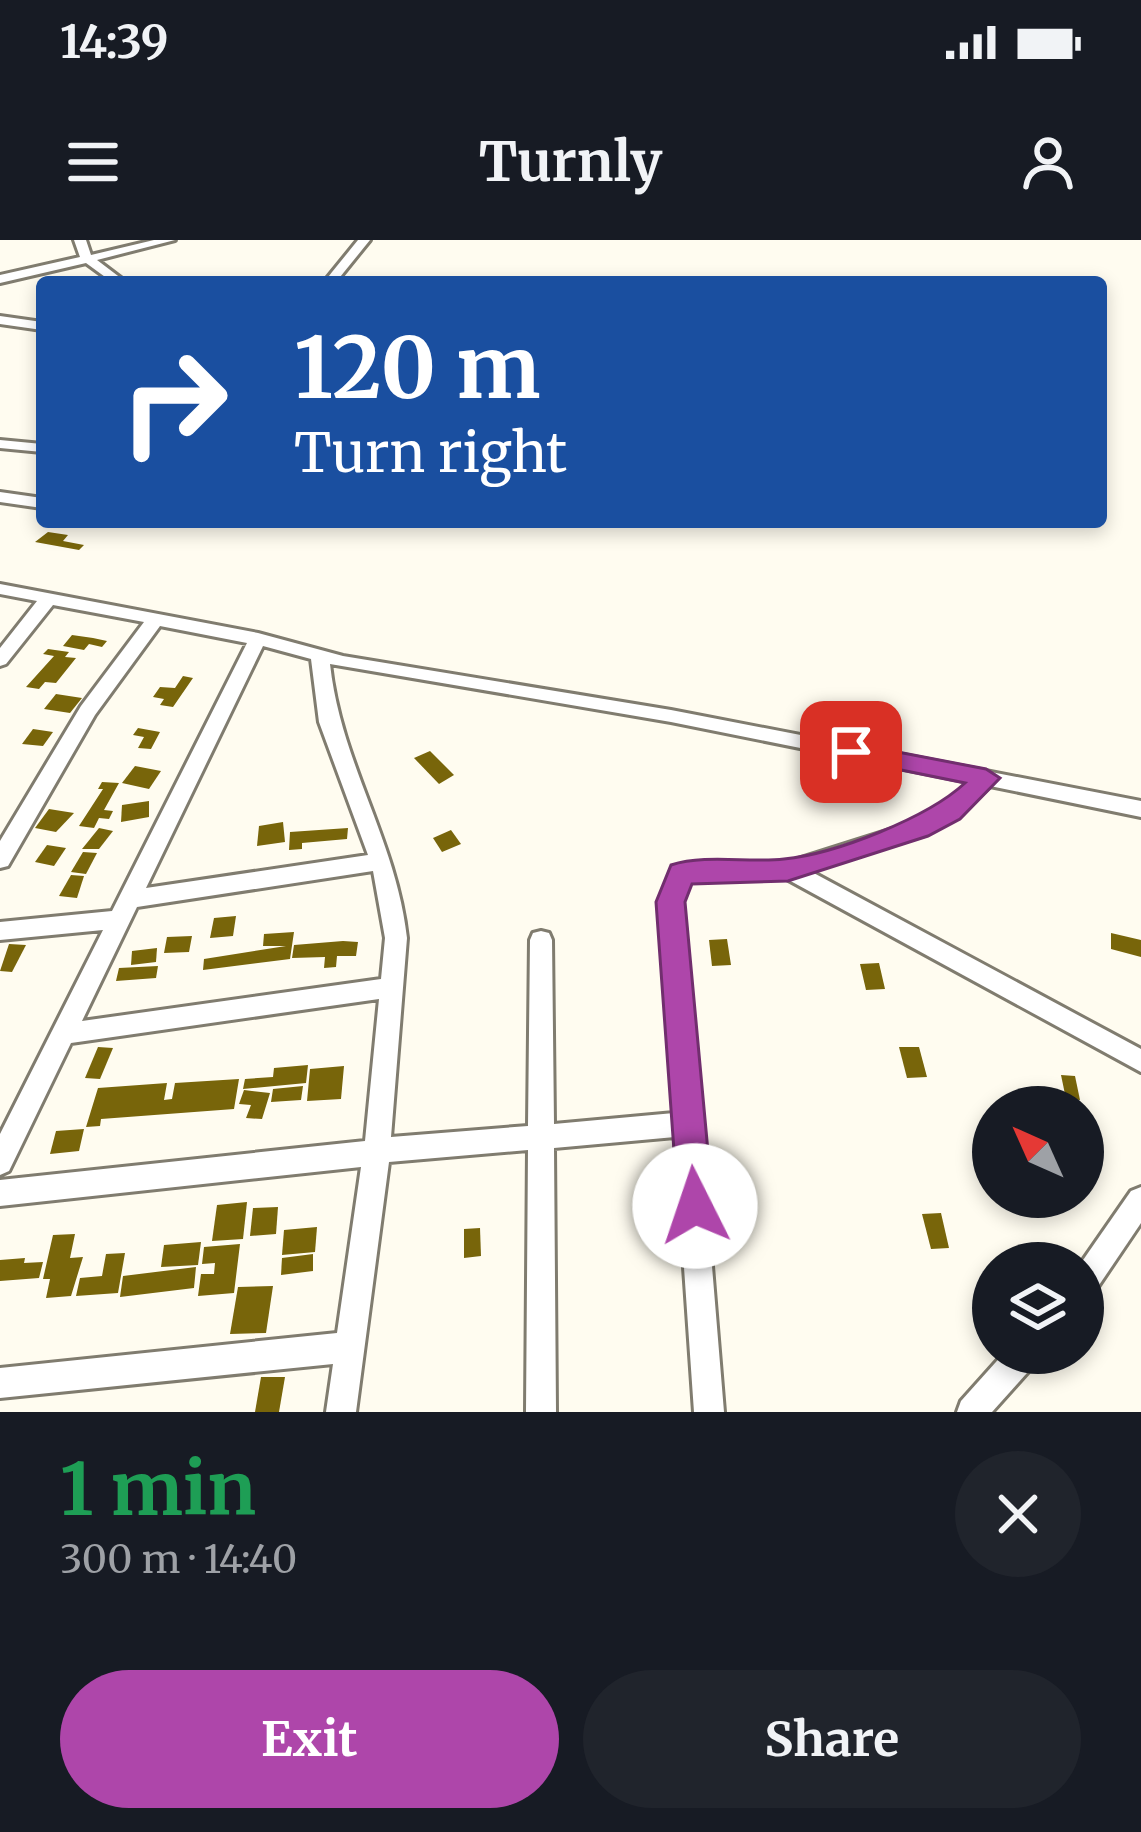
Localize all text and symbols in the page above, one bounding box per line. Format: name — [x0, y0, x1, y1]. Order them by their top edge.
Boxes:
text: 14:39 — [60, 14, 169, 70]
text: Turnly — [479, 128, 662, 196]
icon: menu — [60, 129, 126, 195]
icon: person — [1015, 129, 1081, 195]
text: 120 m — [294, 315, 541, 421]
icon: right — [96, 324, 252, 480]
text: Turn right — [294, 419, 567, 487]
pin — [800, 701, 902, 803]
icon: arrive — [818, 719, 884, 785]
north arrow — [972, 1086, 1104, 1218]
map controls — [972, 1086, 1104, 1374]
position arrow — [632, 1143, 758, 1269]
button: layers — [972, 1242, 1104, 1374]
text: 1 min — [60, 1444, 256, 1535]
button: close — [955, 1451, 1081, 1577]
text: 300 m · 14:40 — [60, 1535, 297, 1584]
button: Exit — [60, 1670, 559, 1808]
button: Share — [583, 1670, 1081, 1808]

